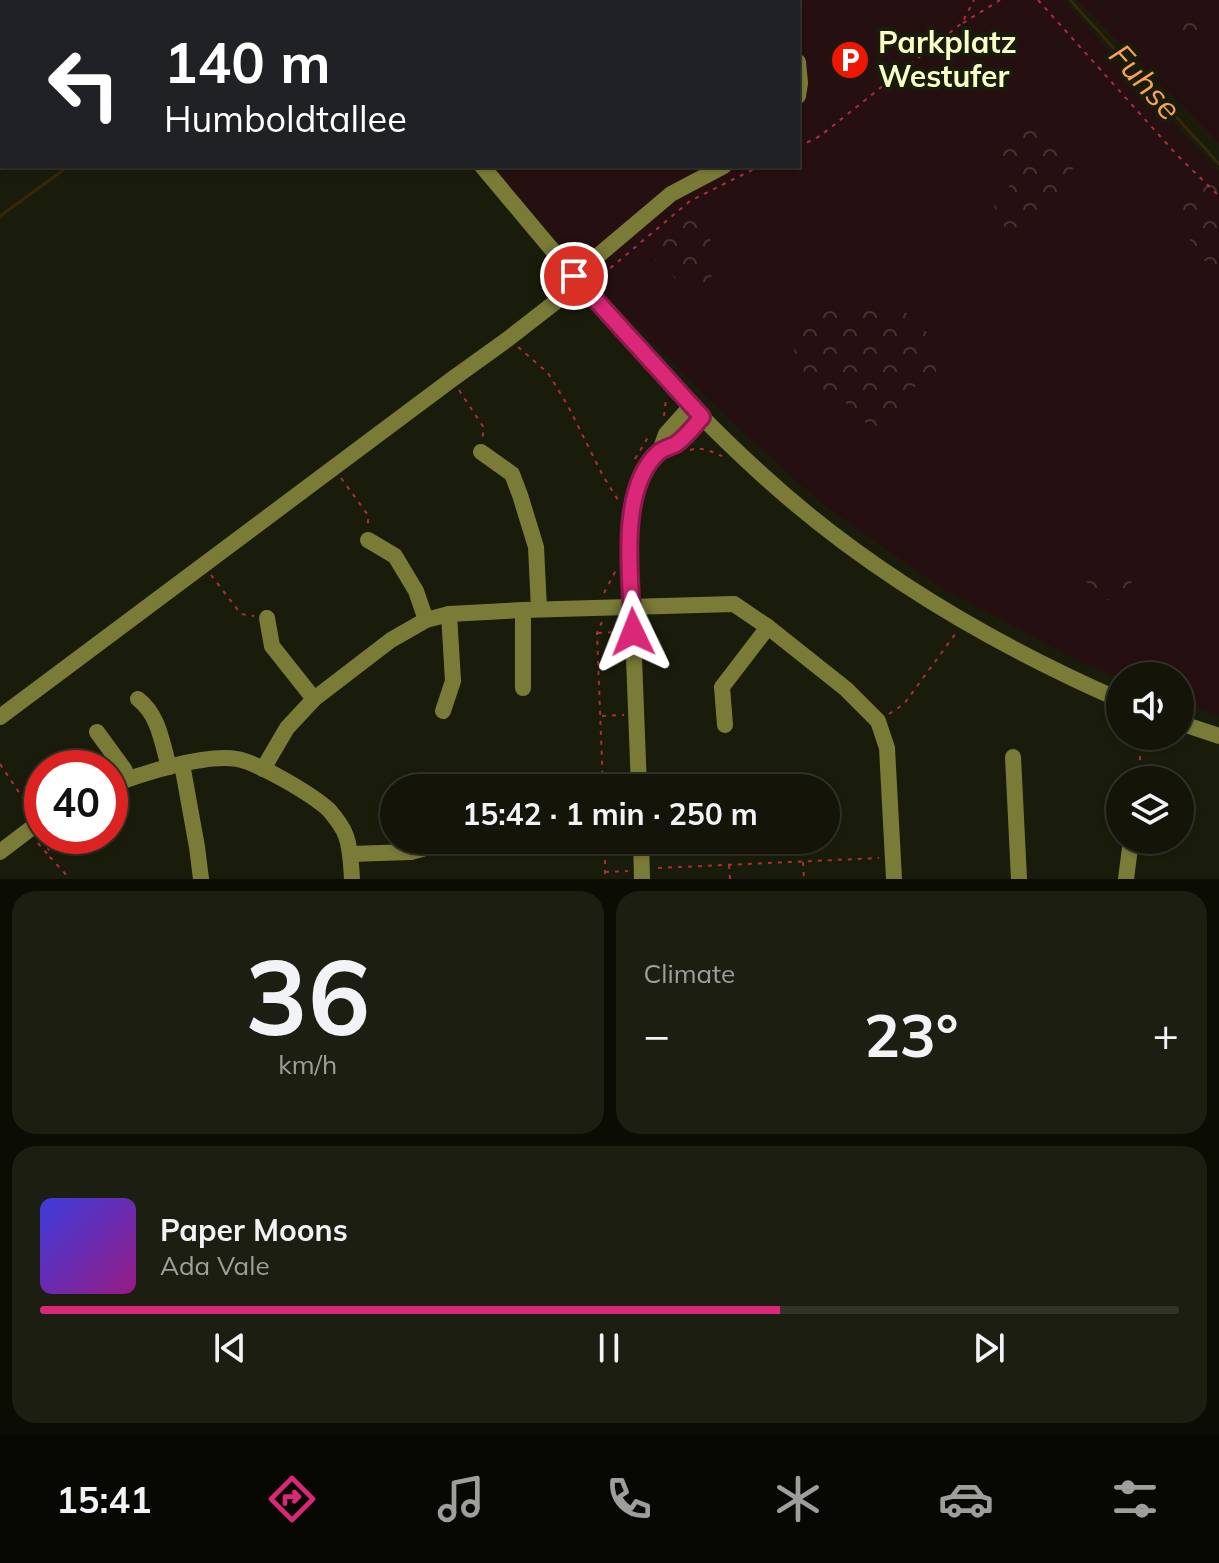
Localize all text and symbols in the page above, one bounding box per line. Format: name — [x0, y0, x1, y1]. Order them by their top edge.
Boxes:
place label: Parkplatz Westufer — [878, 23, 1016, 95]
text: 140 m — [164, 27, 331, 97]
icon: left — [32, 32, 136, 136]
water label: Fuhse — [1101, 35, 1190, 127]
parking icon: Parkplatz Westufer — [829, 39, 871, 81]
text: Humboldtallee — [164, 96, 407, 141]
pin — [540, 242, 608, 310]
icon: arrive — [552, 254, 596, 298]
position arrow — [591, 590, 675, 674]
map controls — [1106, 662, 1194, 854]
button: sound — [1106, 662, 1194, 750]
speed limit sign: 40 — [24, 750, 128, 854]
button: layers — [1106, 766, 1194, 854]
text: 15:42 · 1 min · 250 m — [462, 795, 758, 833]
text: 36 — [245, 930, 370, 1061]
text: Climate — [644, 957, 735, 990]
text: 23° — [864, 997, 959, 1072]
text: − — [644, 1007, 670, 1062]
text: + — [1153, 1007, 1179, 1062]
text: km/h — [278, 1048, 337, 1081]
text: Paper Moons — [160, 1211, 348, 1249]
text: Ada Vale — [160, 1249, 270, 1282]
icon: previous — [208, 1326, 252, 1370]
icon: pause — [587, 1326, 631, 1370]
icon: next — [967, 1326, 1011, 1370]
icon: directions — [264, 1471, 320, 1527]
icon: music — [433, 1471, 489, 1527]
icon: phone — [601, 1471, 657, 1527]
icon: climate — [770, 1471, 826, 1527]
icon: car — [938, 1471, 994, 1527]
icon: filters — [1107, 1471, 1163, 1527]
text: 15:41 — [56, 1477, 152, 1522]

